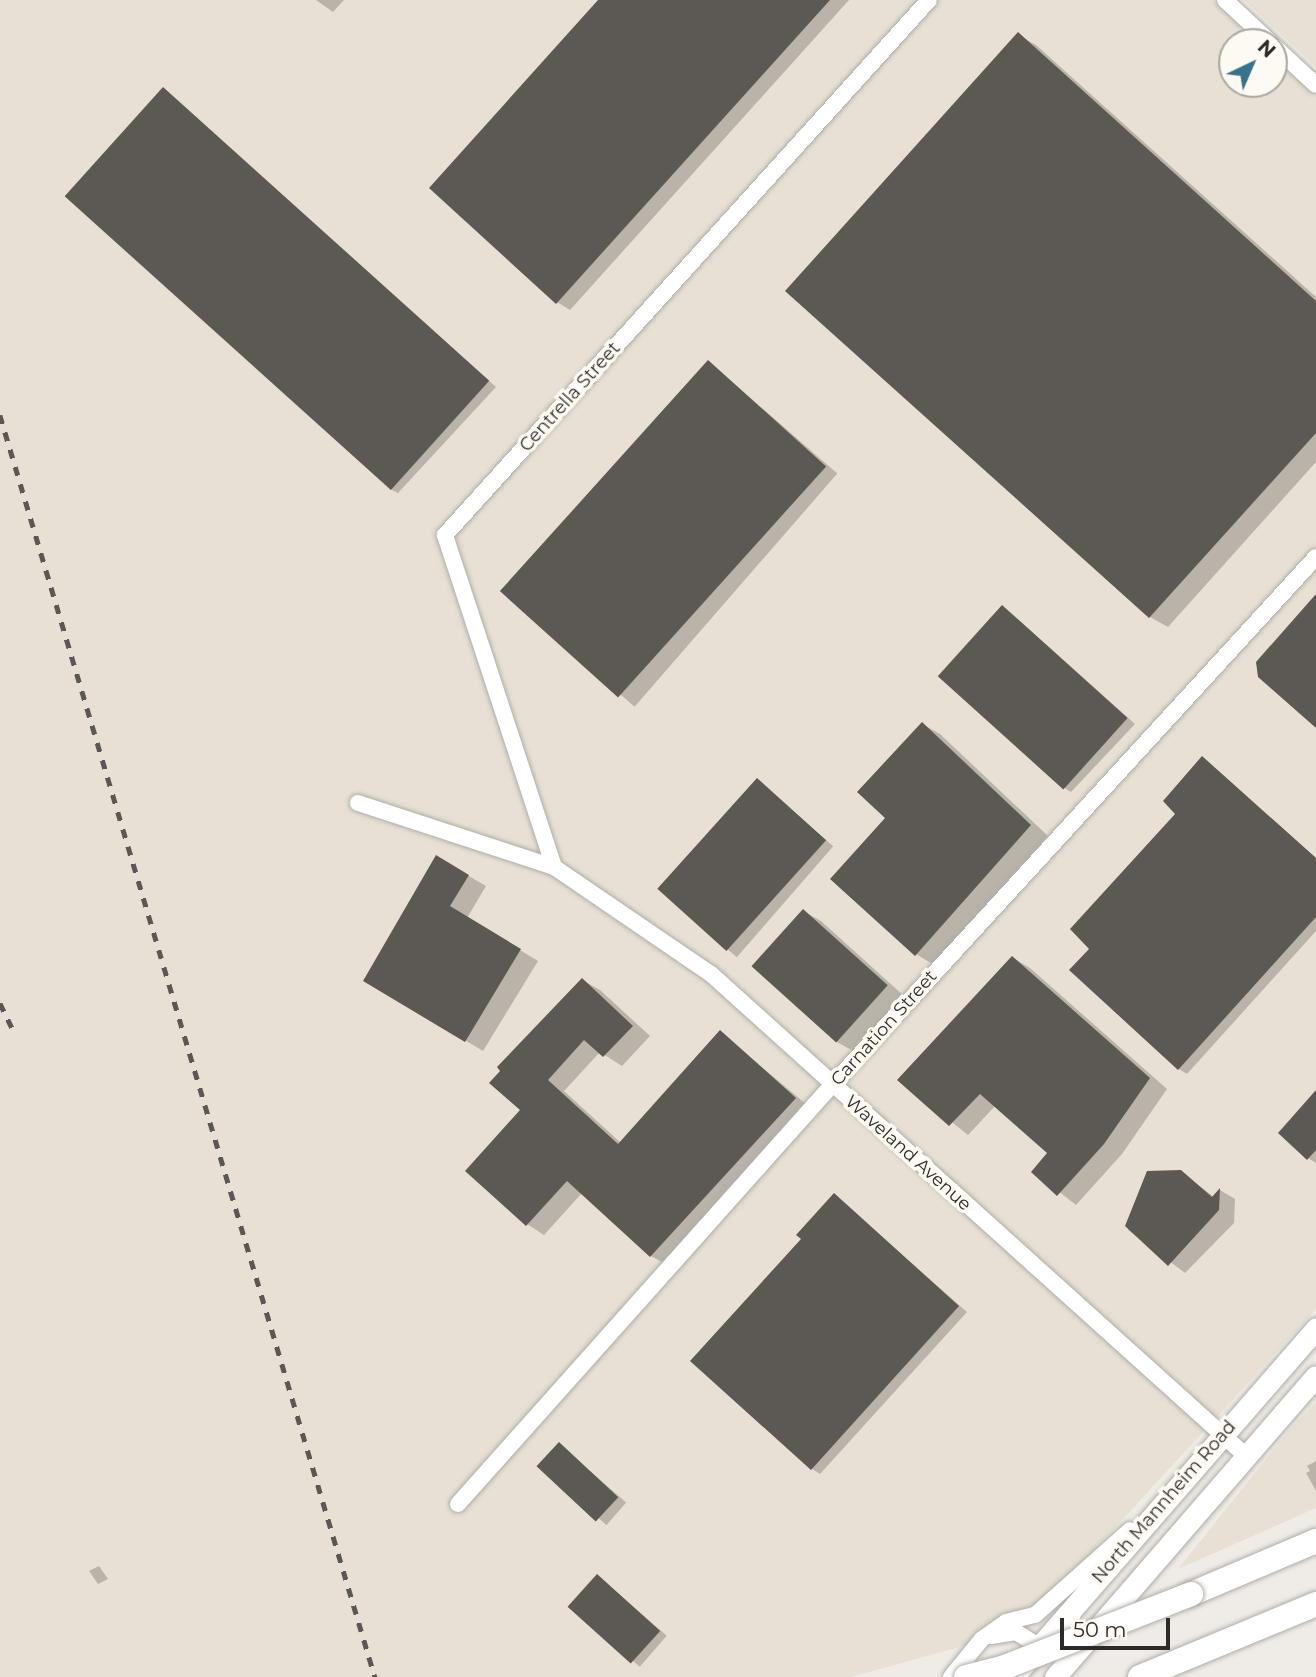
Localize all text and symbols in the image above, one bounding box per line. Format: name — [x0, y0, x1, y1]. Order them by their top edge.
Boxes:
north arrow — [1218, 28, 1288, 98]
text: N — [1253, 35, 1280, 63]
street label: Centrella Street — [515, 338, 625, 456]
street label: Carnation Street — [827, 966, 941, 1090]
street label: Waveland Avenue — [840, 1091, 976, 1215]
street label: North Mannheim Road — [1087, 1416, 1241, 1588]
scale bar — [1064, 1604, 1174, 1648]
text: 50 m — [1073, 1617, 1127, 1642]

